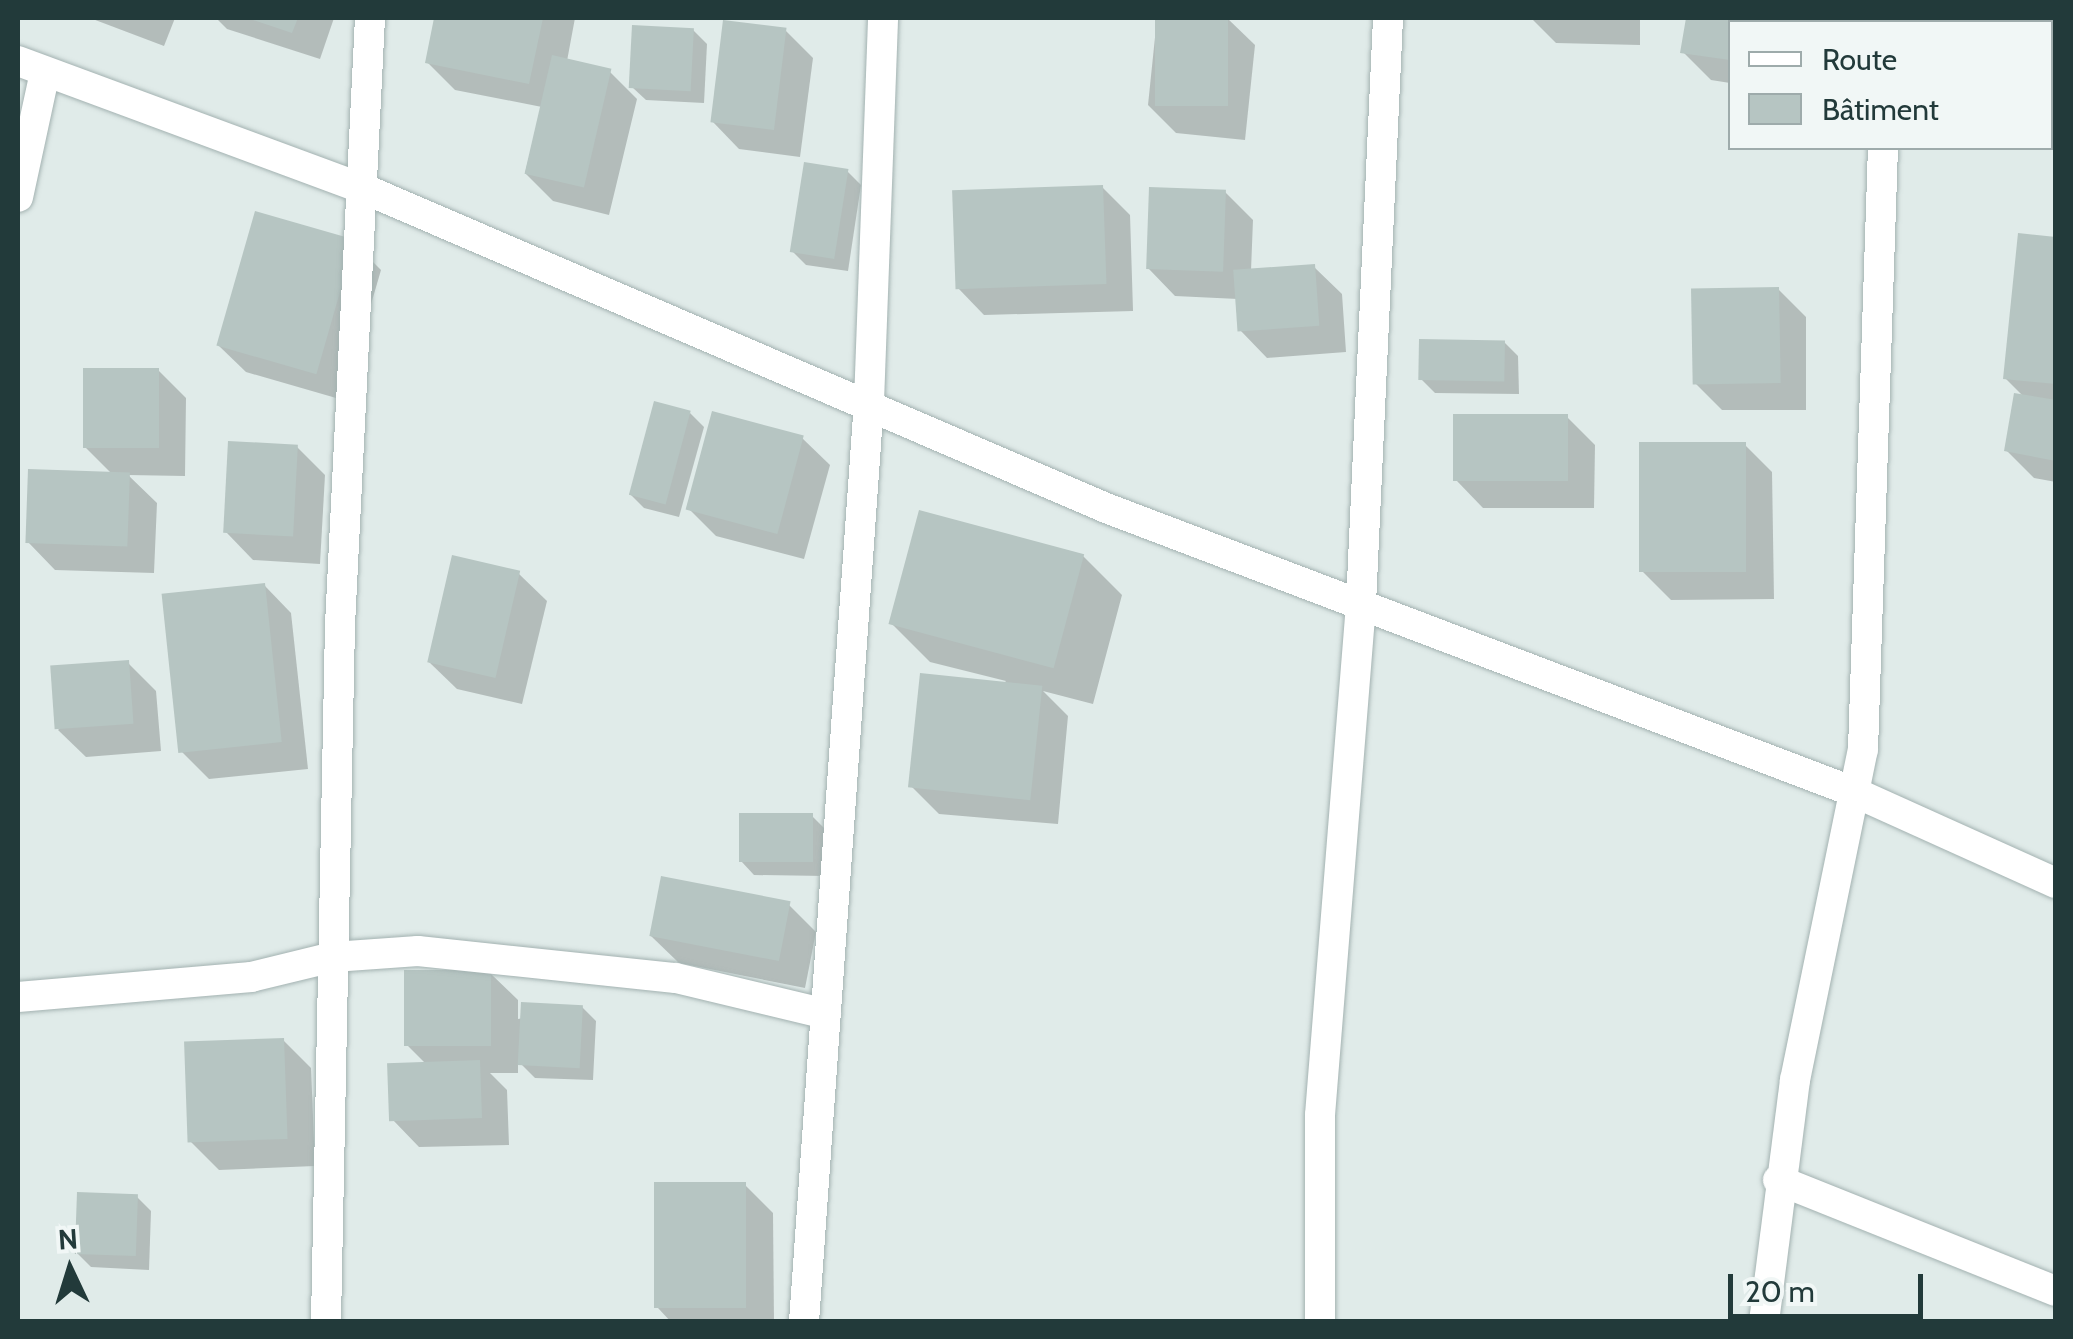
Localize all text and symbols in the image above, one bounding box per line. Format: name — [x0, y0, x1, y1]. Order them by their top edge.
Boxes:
legend — [1728, 20, 2053, 150]
text: Route — [1822, 41, 1897, 78]
text: Bâtiment — [1822, 91, 1939, 128]
north arrow — [20, 1219, 120, 1319]
text: N — [57, 1221, 79, 1257]
scale bar — [1733, 1254, 1928, 1316]
text: 20 m — [1745, 1273, 1815, 1310]

